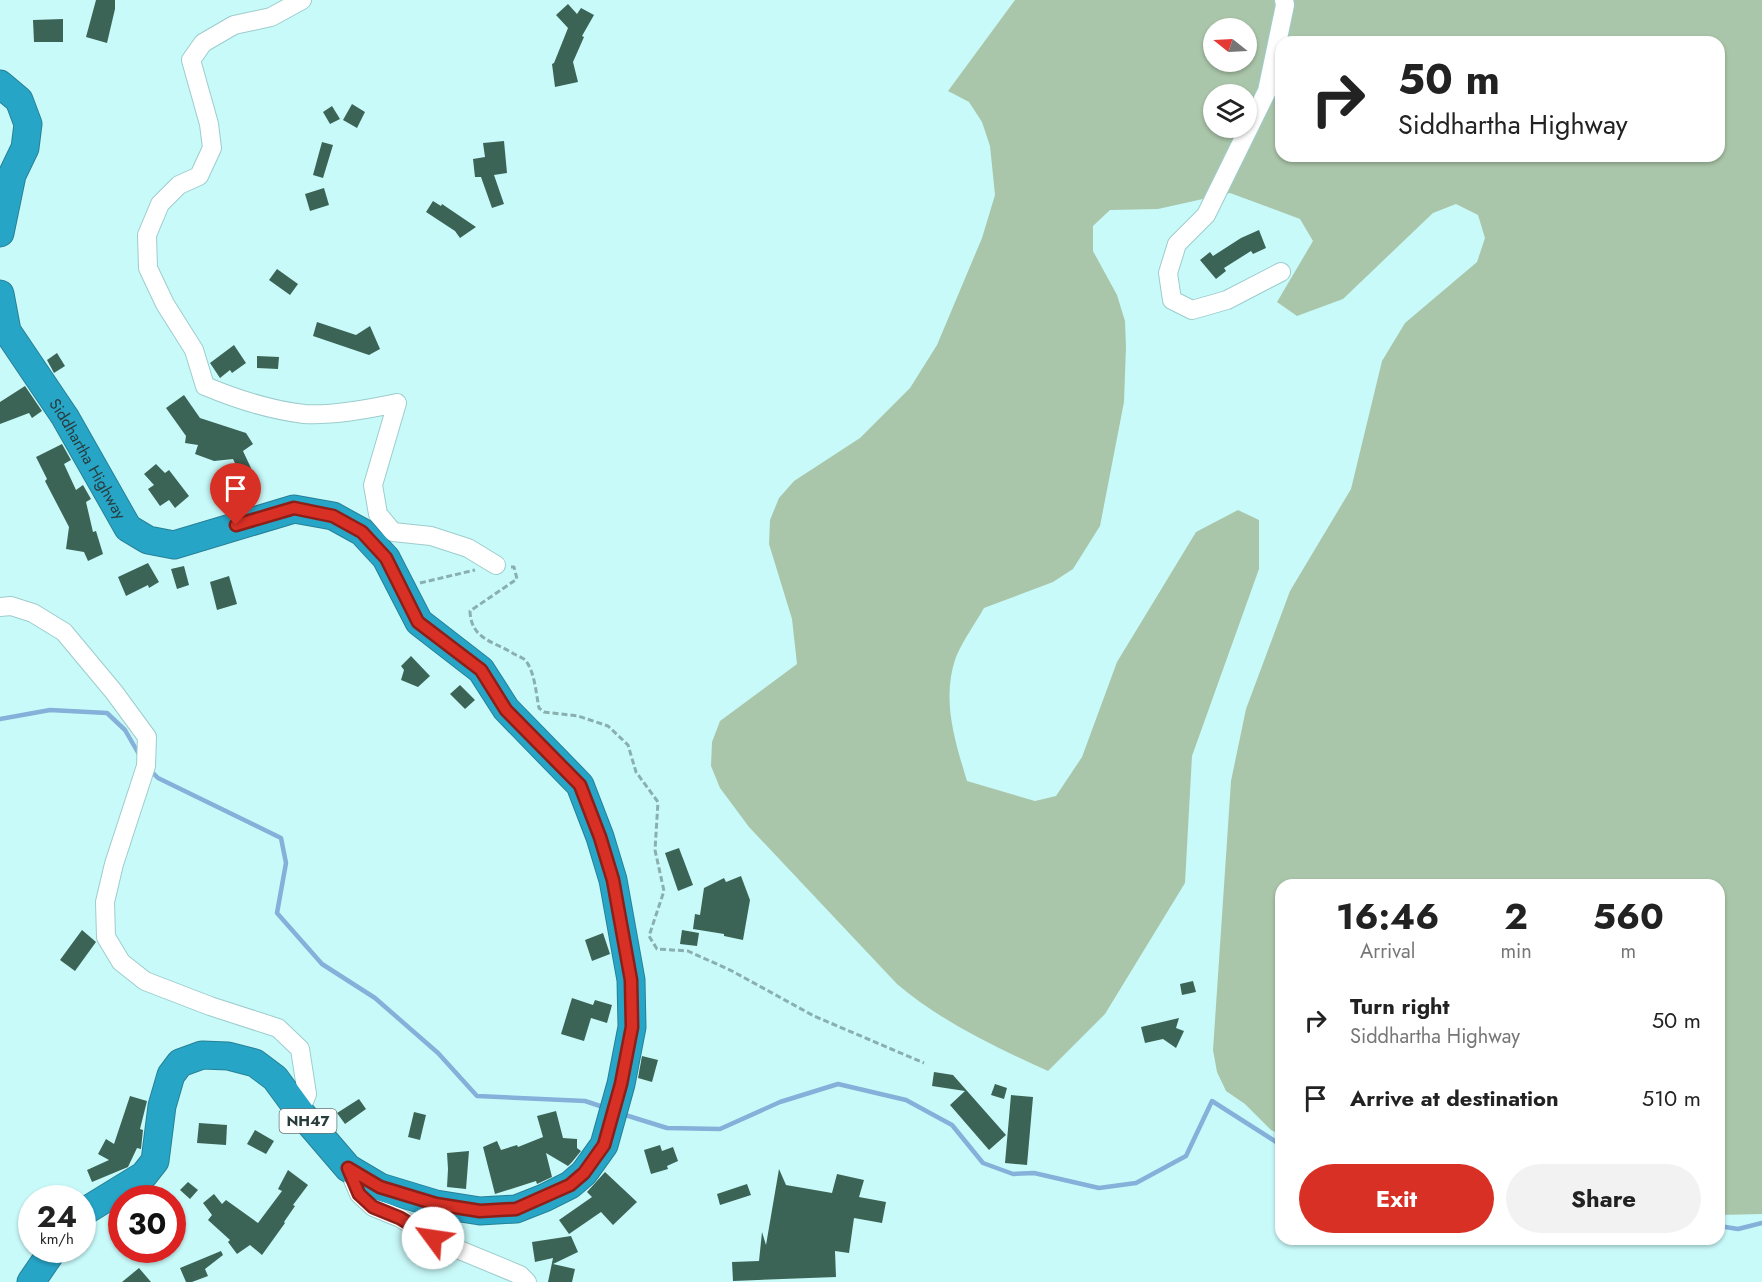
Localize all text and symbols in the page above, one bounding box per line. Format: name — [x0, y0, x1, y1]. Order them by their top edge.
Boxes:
north arrow — [1203, 18, 1257, 72]
map controls — [1203, 18, 1257, 138]
text: 50 m — [1398, 49, 1500, 110]
icon: right — [1299, 60, 1377, 138]
button: layers — [1203, 84, 1257, 138]
text: Siddhartha Highway — [1398, 105, 1628, 144]
street label: Siddhartha Highway — [44, 394, 132, 524]
pin — [210, 463, 261, 525]
icon: arrive — [219, 472, 252, 505]
text: 16:46 — [1336, 890, 1439, 942]
text: 2 — [1504, 890, 1528, 942]
text: 560 — [1593, 890, 1664, 942]
text: Arrival — [1360, 937, 1415, 966]
text: min — [1500, 937, 1532, 966]
text: m — [1621, 937, 1636, 966]
text: Turn right — [1350, 990, 1450, 1022]
icon: right — [1299, 1004, 1332, 1037]
text: 50 m — [1652, 1004, 1701, 1036]
text: Siddhartha Highway — [1350, 1022, 1520, 1051]
icon: arrive — [1299, 1082, 1332, 1115]
text: Arrive at destination — [1350, 1082, 1559, 1114]
text: 510 m — [1642, 1082, 1701, 1114]
road number: NH47 — [280, 1109, 336, 1133]
button: Exit — [1299, 1164, 1494, 1233]
button: Share — [1506, 1164, 1701, 1233]
speed limit sign: 30 — [108, 1185, 186, 1263]
text: 24 — [37, 1195, 77, 1238]
position arrow — [401, 1206, 465, 1270]
text: km/h — [40, 1228, 74, 1250]

